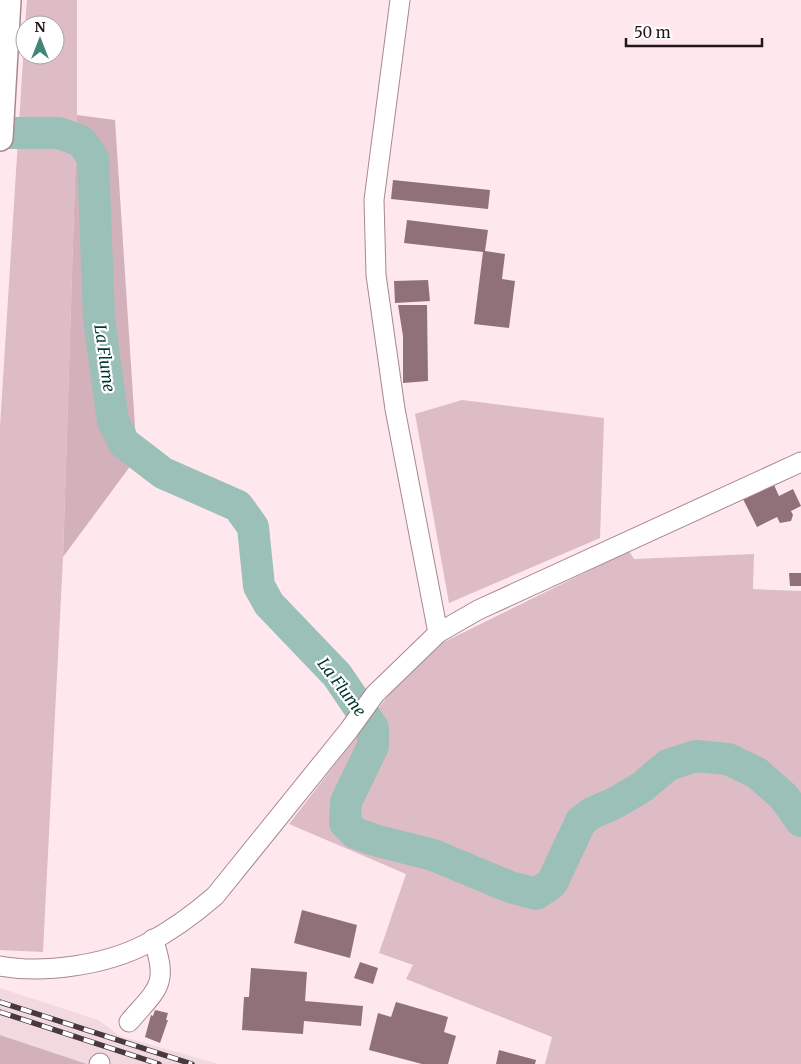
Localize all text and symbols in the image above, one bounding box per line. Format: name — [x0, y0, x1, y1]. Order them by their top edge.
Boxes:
north arrow — [15, 15, 65, 65]
scale bar — [626, 15, 762, 47]
text: N — [34, 18, 46, 36]
text: 50 m — [634, 23, 671, 42]
water label: La Flume — [90, 323, 120, 393]
water label: La Flume — [314, 654, 370, 720]

